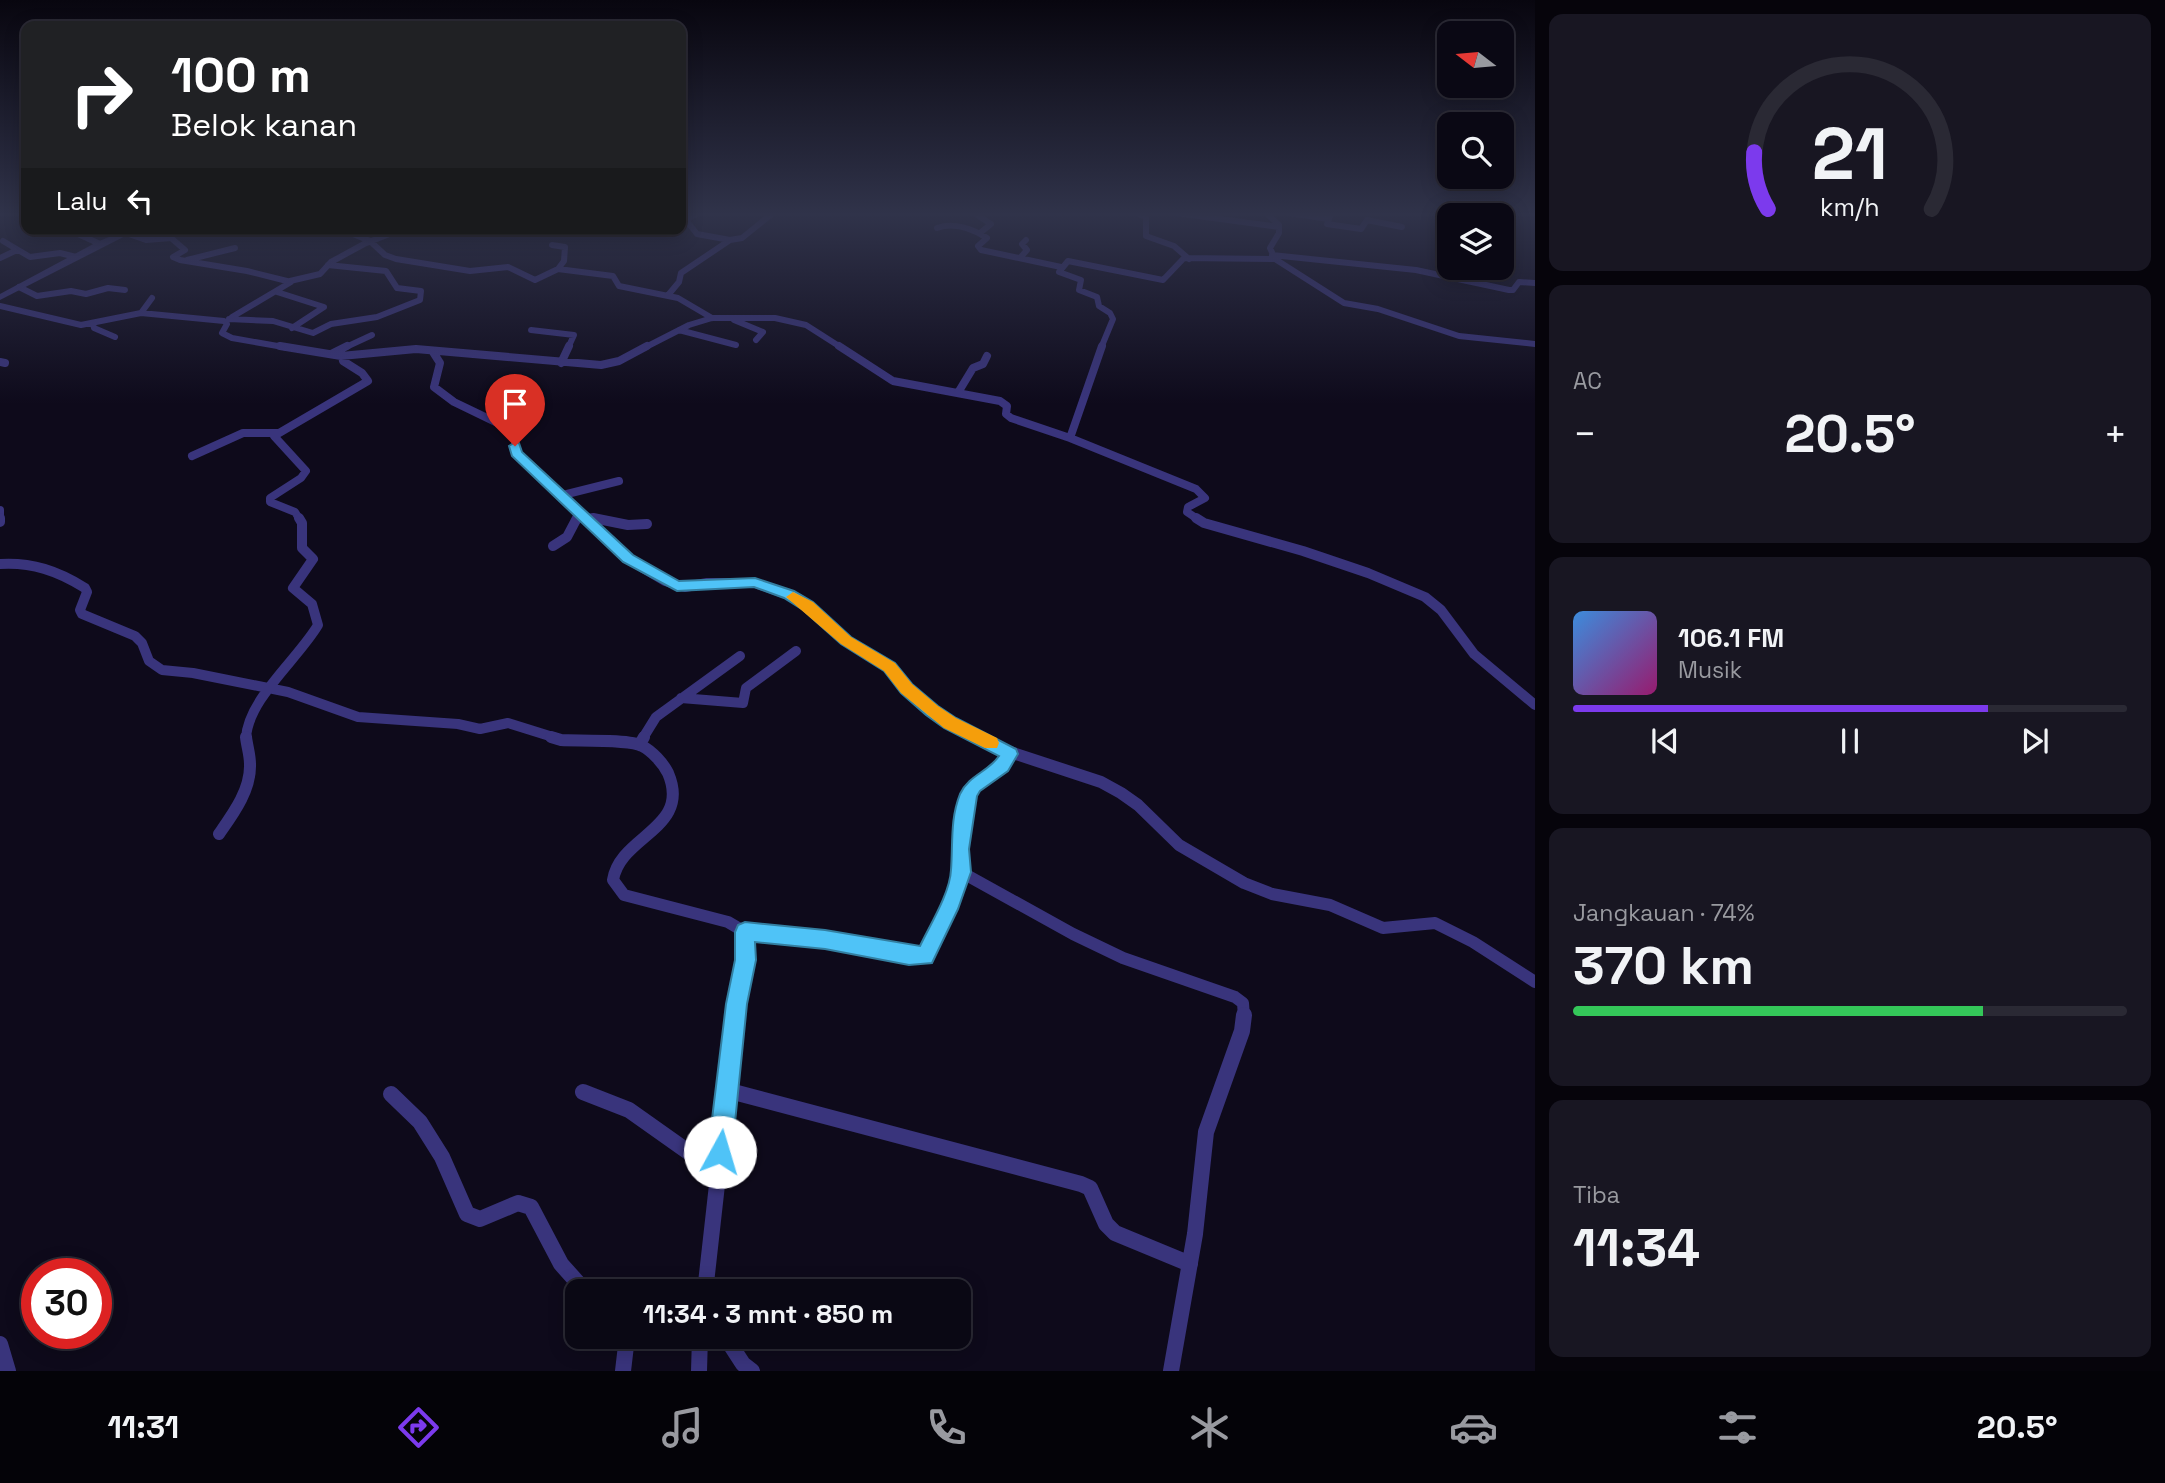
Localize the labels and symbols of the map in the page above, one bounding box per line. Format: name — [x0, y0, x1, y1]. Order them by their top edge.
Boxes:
north arrow — [1437, 21, 1514, 98]
pin — [485, 374, 545, 446]
position arrow — [683, 1115, 757, 1189]
speed limit sign: 30 — [21, 1258, 112, 1349]

